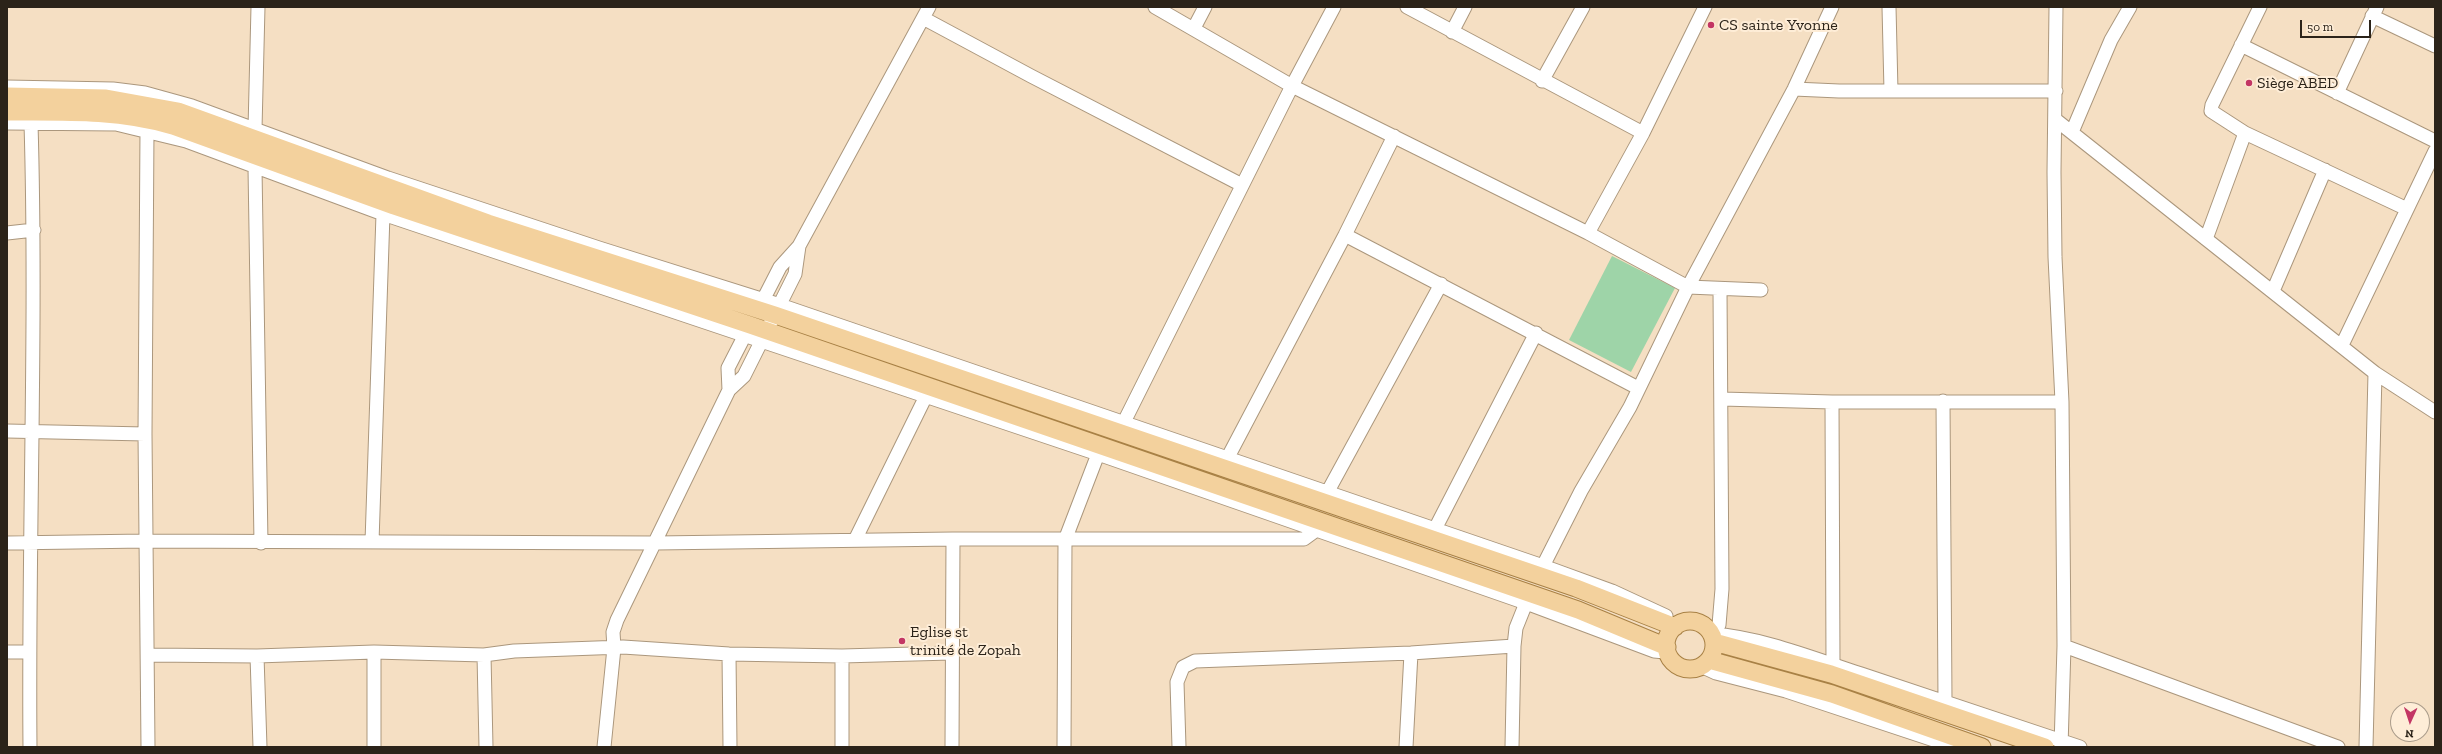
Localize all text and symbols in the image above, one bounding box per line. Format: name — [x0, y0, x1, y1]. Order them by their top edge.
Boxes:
scale bar — [2302, 12, 2373, 38]
place label: CS sainte Yvonne — [1719, 15, 1838, 35]
marker: CS sainte Yvonne — [1706, 20, 1716, 30]
text: 50 m — [2307, 20, 2333, 34]
place label: Siège ABED — [2257, 73, 2338, 93]
marker: Siège ABED — [2244, 78, 2254, 88]
place label: Eglise st trinité de Zopah — [910, 622, 1021, 660]
marker: Eglise st trinité de Zopah — [897, 636, 907, 646]
north arrow — [2390, 702, 2430, 742]
text: N — [2405, 727, 2414, 740]

